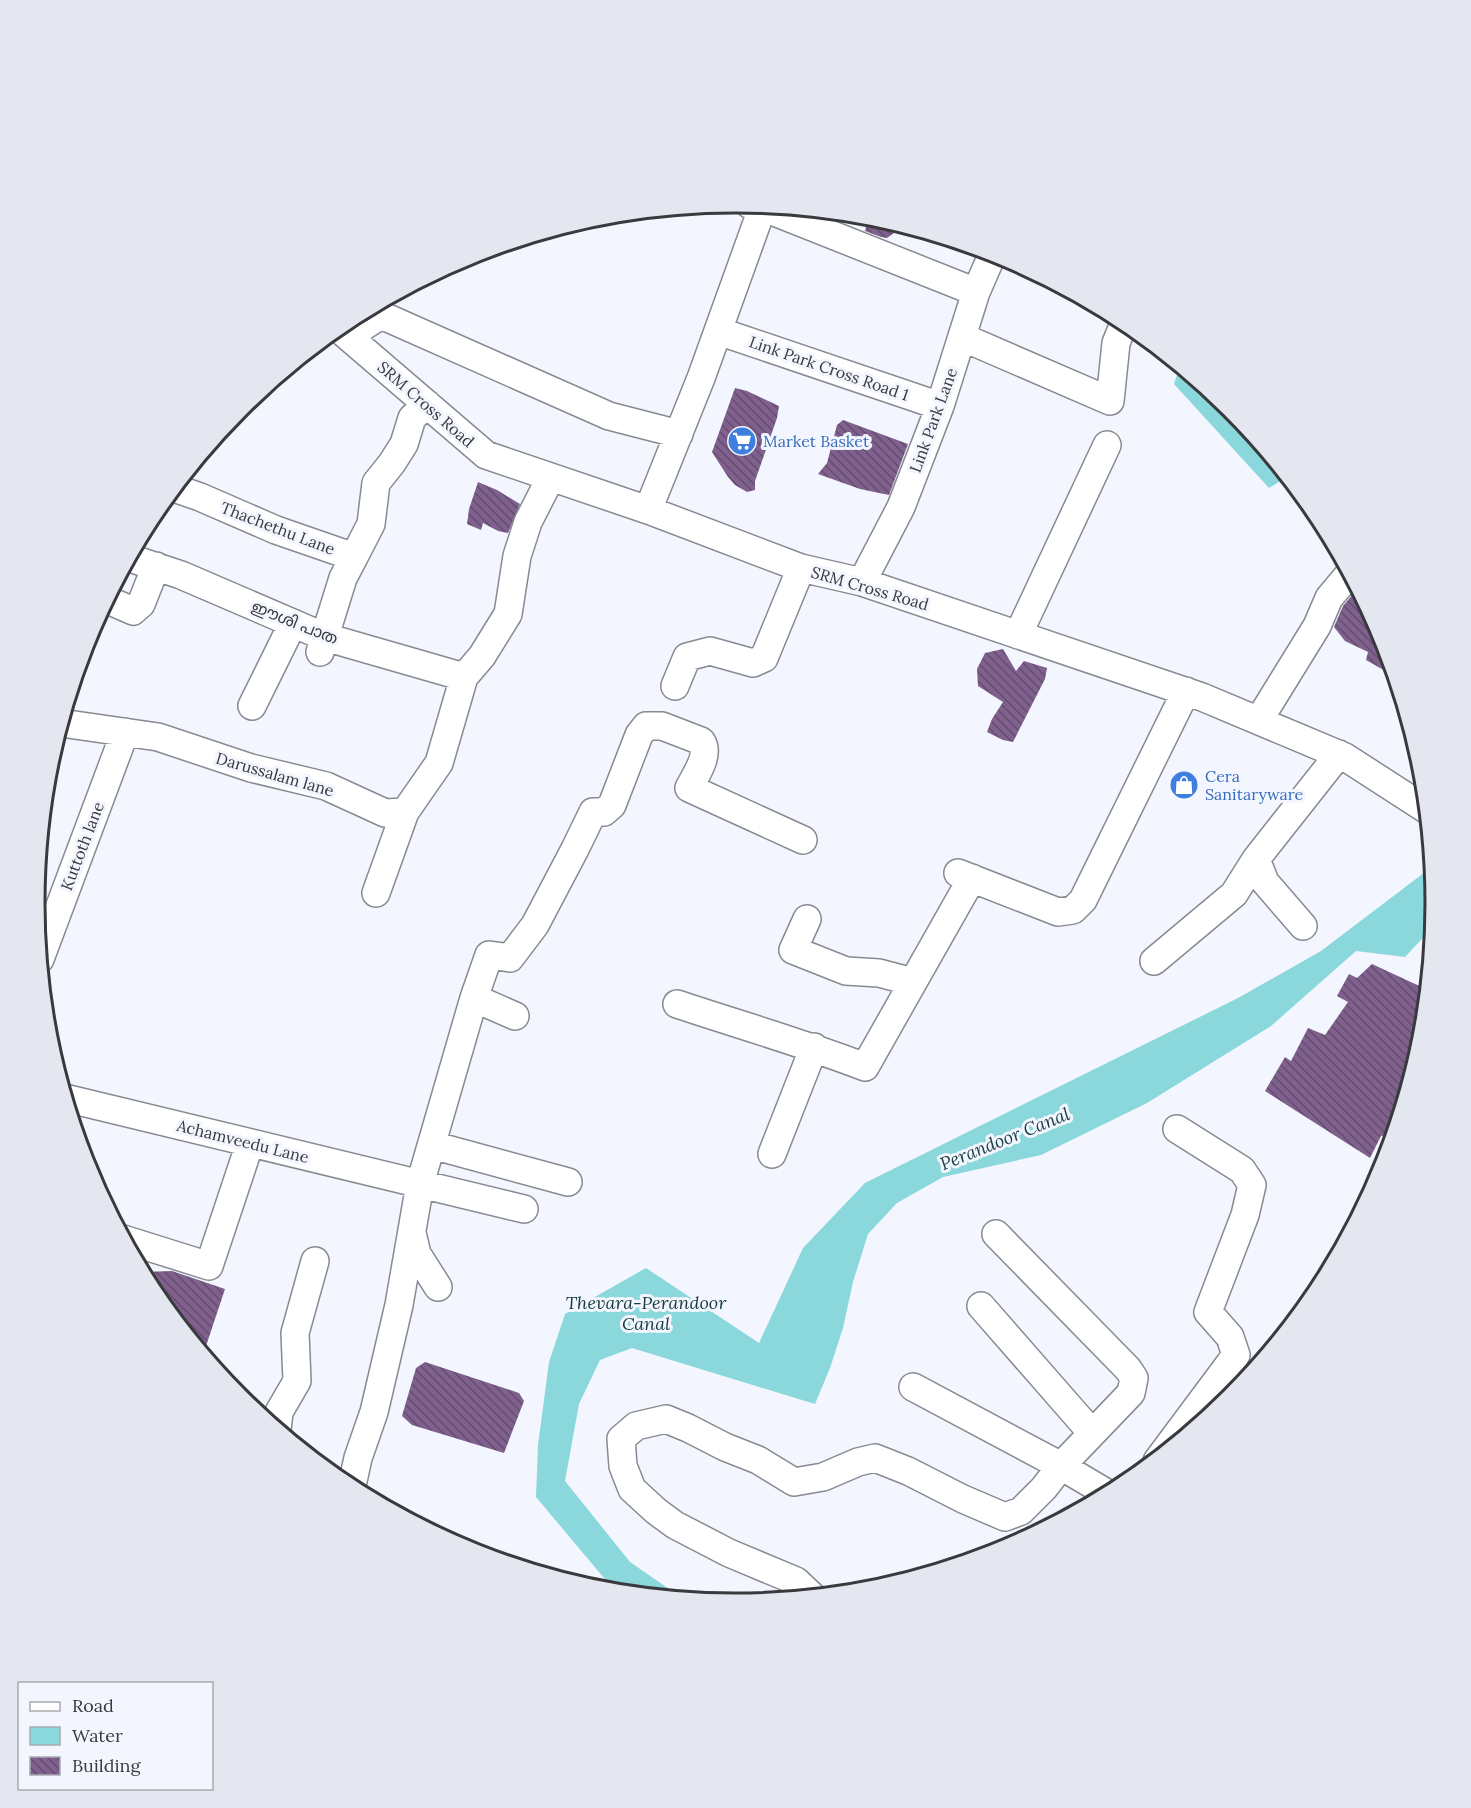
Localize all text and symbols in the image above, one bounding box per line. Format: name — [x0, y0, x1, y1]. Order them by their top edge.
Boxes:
street label: Link Park Cross Road 1 — [747, 331, 912, 405]
street label: SRM Cross Road — [374, 357, 479, 452]
street label: Link Park Lane — [905, 365, 961, 475]
supermarket icon: Market Basket — [726, 425, 758, 457]
place label: Market Basket — [763, 431, 870, 451]
street label: Thachethu Lane — [218, 497, 338, 559]
street label: SRM Cross Road — [809, 562, 932, 614]
street label: ഈശി പാത — [249, 596, 341, 648]
street label: Darussalam lane — [214, 748, 337, 800]
place label: Cera Sanitaryware — [1205, 766, 1304, 804]
shop icon: Cera Sanitaryware — [1168, 769, 1200, 801]
street label: Kuttoth lane — [56, 799, 108, 893]
water label: Perandoor Canal — [937, 1102, 1073, 1175]
street label: Achamveedu Lane — [174, 1115, 311, 1167]
water label: Thevara-Perandoor Canal — [566, 1291, 727, 1335]
legend — [18, 1682, 213, 1790]
text: Road — [72, 1694, 114, 1717]
text: Water — [72, 1724, 123, 1747]
text: Building — [72, 1754, 142, 1777]

